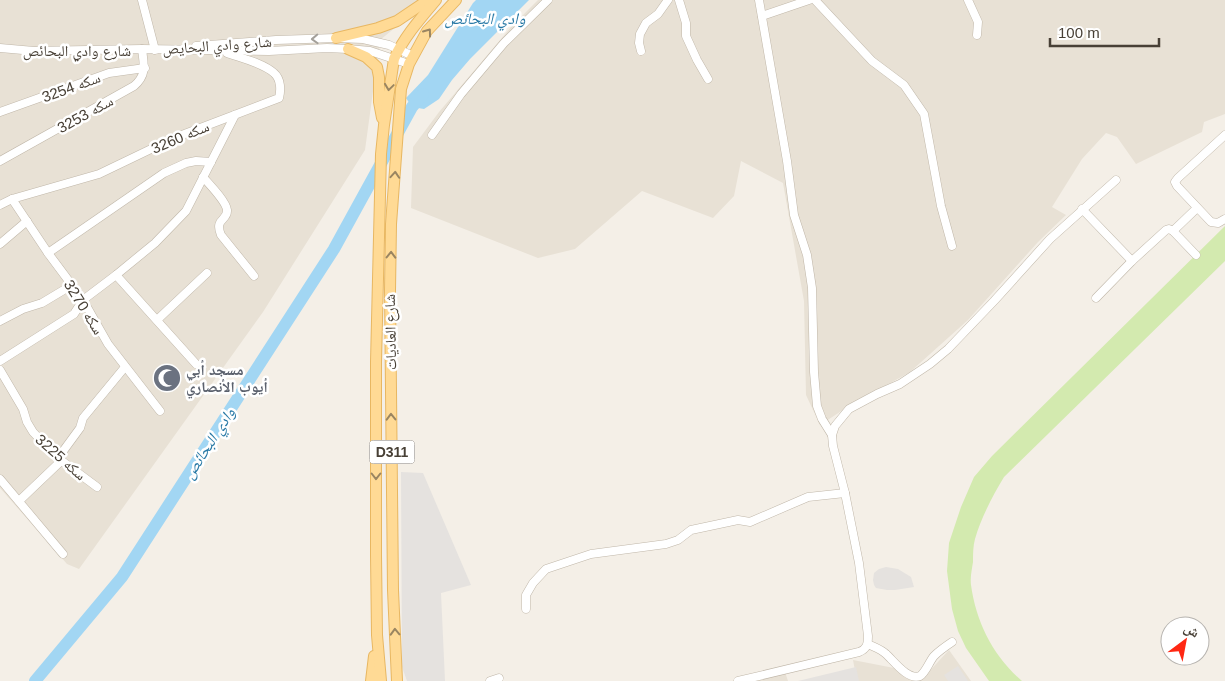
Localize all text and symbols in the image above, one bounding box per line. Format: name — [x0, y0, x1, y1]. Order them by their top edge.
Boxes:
water label: وادي البحائص — [445, 10, 526, 31]
scale bar — [1050, 15, 1159, 47]
text: 100 m — [1058, 24, 1100, 41]
one-way arrow — [422, 28, 431, 38]
street label: شارع وادي البحايص — [162, 33, 273, 61]
one-way arrow — [310, 33, 318, 44]
street label: شارع وادي البحائص — [23, 42, 131, 62]
street label: سكه 3254 — [39, 69, 103, 105]
one-way arrow — [385, 83, 395, 91]
street label: سكه 3253 — [54, 92, 116, 136]
street label: سكه 3260 — [149, 117, 212, 157]
one-way arrow — [389, 171, 400, 179]
one-way arrow — [385, 251, 396, 259]
street label: سكه 3270 — [61, 277, 107, 338]
street label: شارع العاديات — [381, 294, 401, 370]
place label: مسجد أبي أيوب الأنصاري — [186, 360, 268, 398]
mosque icon: مسجد أبي أيوب الأنصاري — [152, 363, 182, 393]
water label: وادي البحائص — [180, 404, 242, 484]
one-way arrow — [386, 413, 396, 421]
street label: سكه 3225 — [32, 431, 90, 484]
road number: D311 — [370, 441, 414, 464]
one-way arrow — [371, 473, 381, 481]
north arrow — [1160, 616, 1210, 666]
text: ش — [1181, 619, 1203, 642]
one-way arrow — [389, 628, 400, 636]

